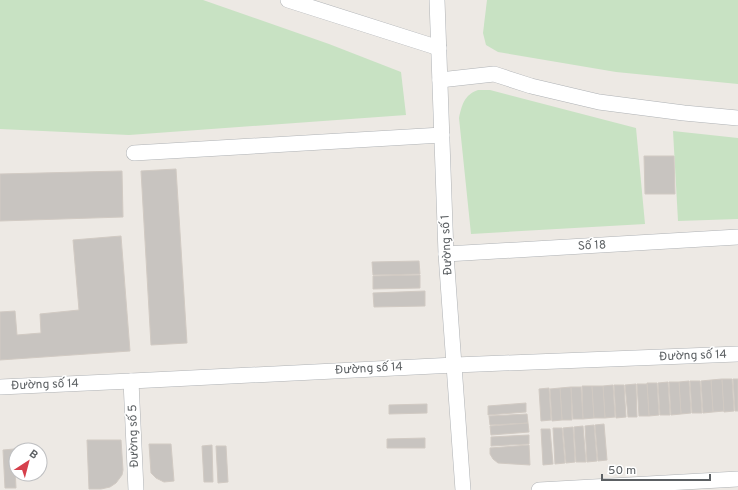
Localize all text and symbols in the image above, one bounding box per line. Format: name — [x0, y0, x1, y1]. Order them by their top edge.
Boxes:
street label: Đường số 1 — [437, 214, 457, 276]
street label: Số 18 — [577, 237, 607, 255]
street label: Đường số 14 — [659, 347, 727, 365]
street label: Đường số 14 — [335, 359, 403, 379]
street label: Đường số 14 — [11, 376, 79, 394]
street label: Đường số 5 — [125, 404, 143, 468]
north arrow — [8, 442, 48, 482]
text: B — [26, 447, 40, 463]
scale bar — [602, 456, 710, 482]
text: 50 m — [608, 463, 636, 479]

